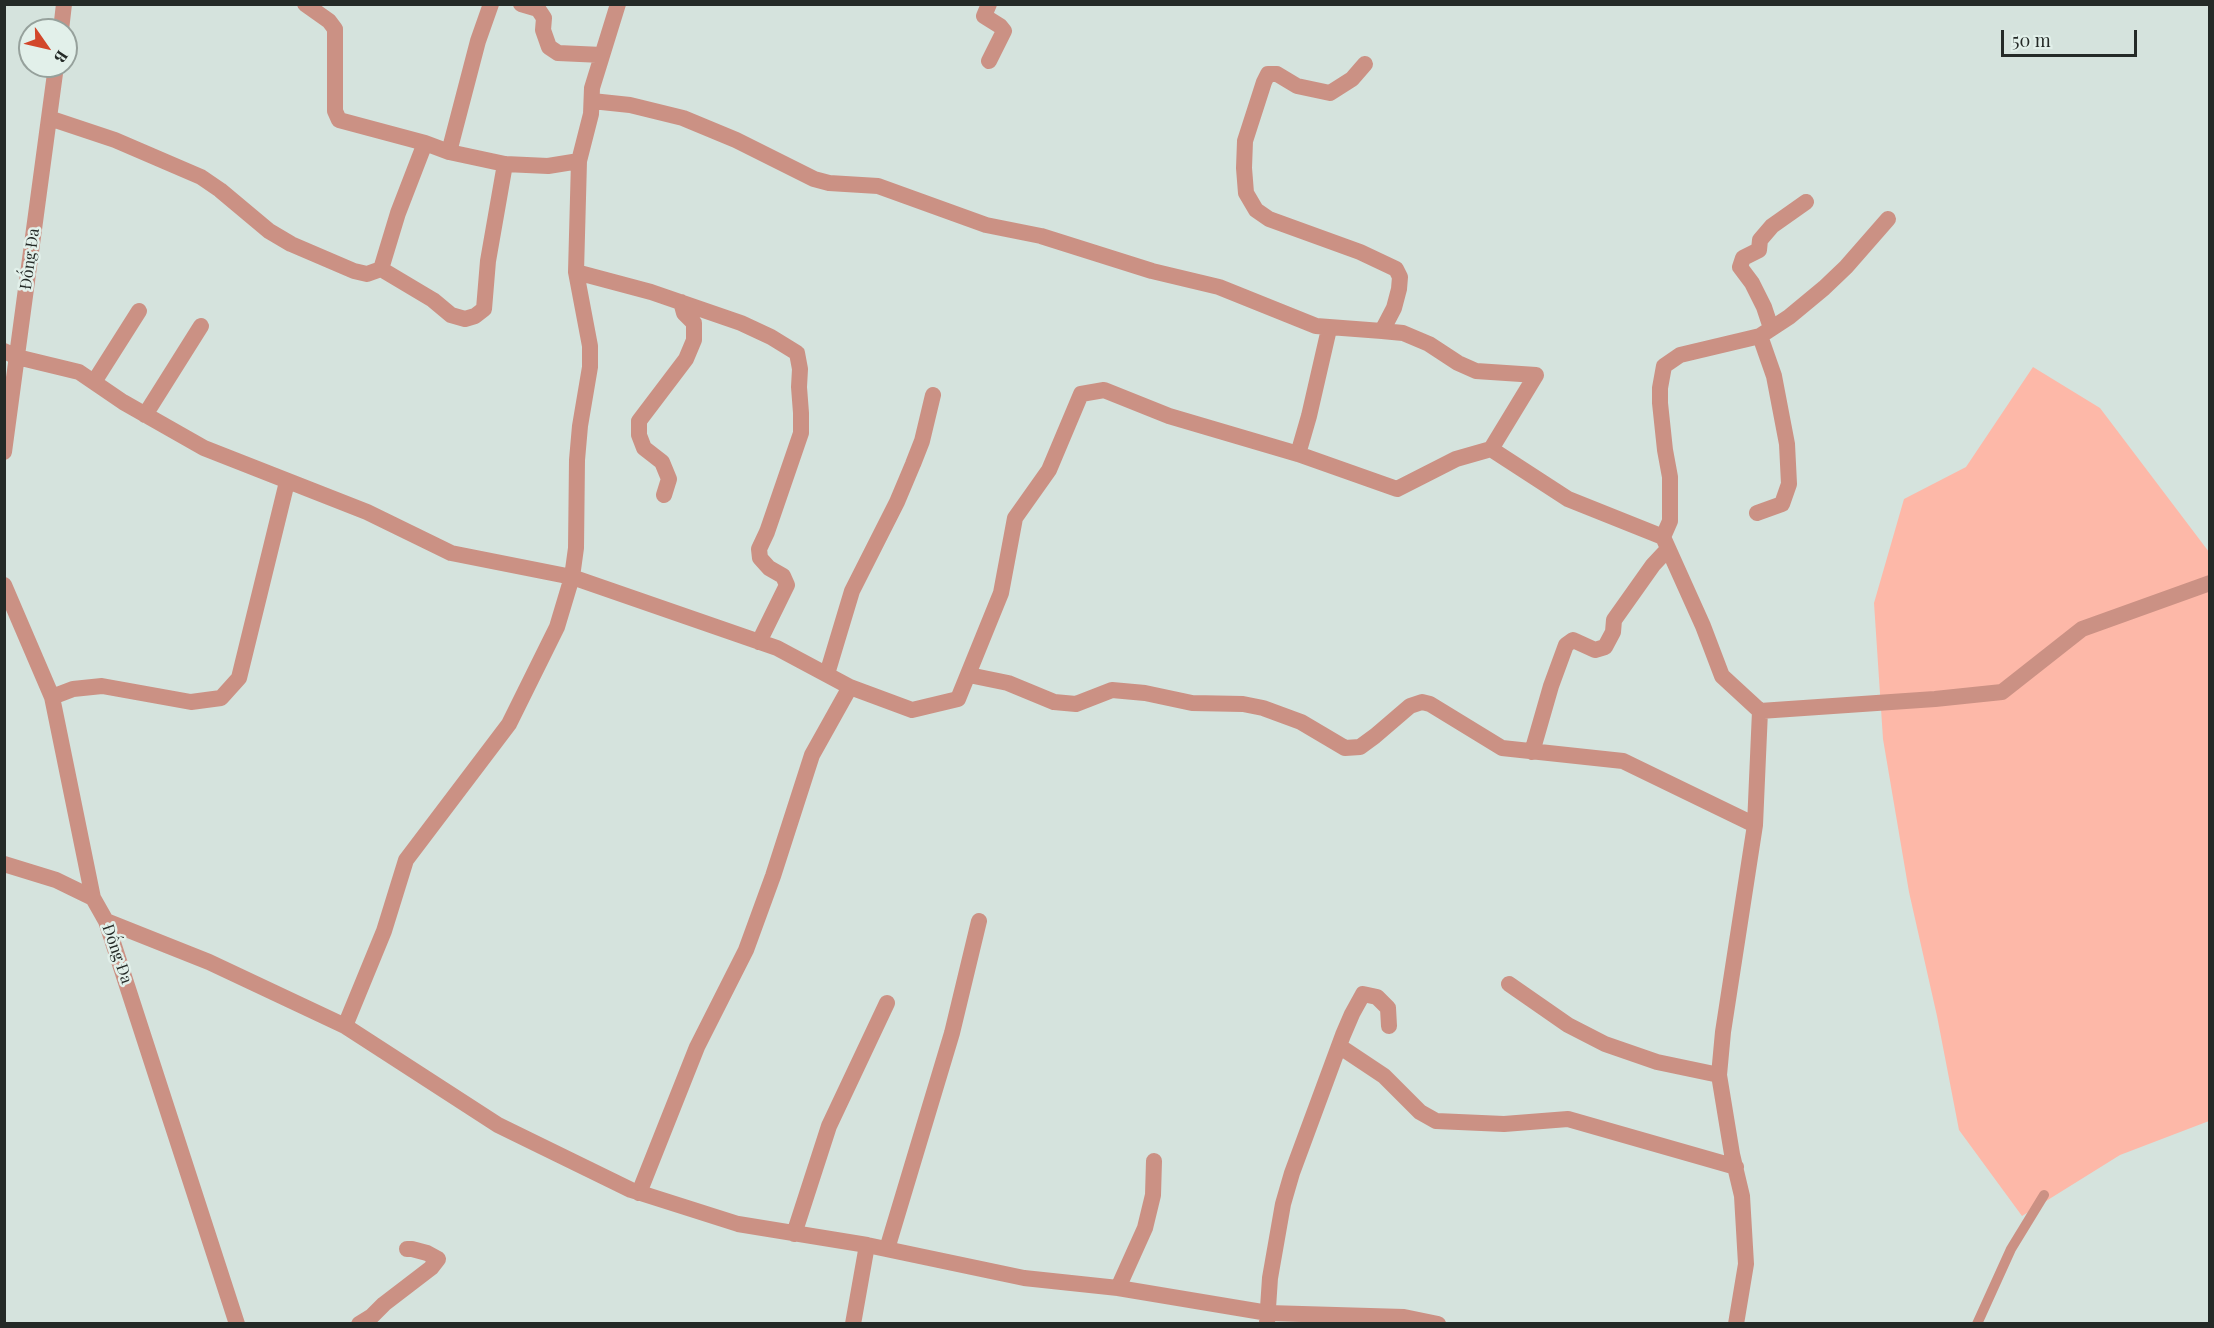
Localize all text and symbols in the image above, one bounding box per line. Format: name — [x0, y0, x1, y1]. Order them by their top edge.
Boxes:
north arrow — [18, 18, 78, 78]
scale bar — [2004, 18, 2140, 56]
text: 50 m — [2012, 28, 2051, 52]
text: B — [50, 47, 73, 68]
street label: Đống Đa — [16, 227, 44, 291]
street label: Đống Đa — [98, 922, 136, 986]

